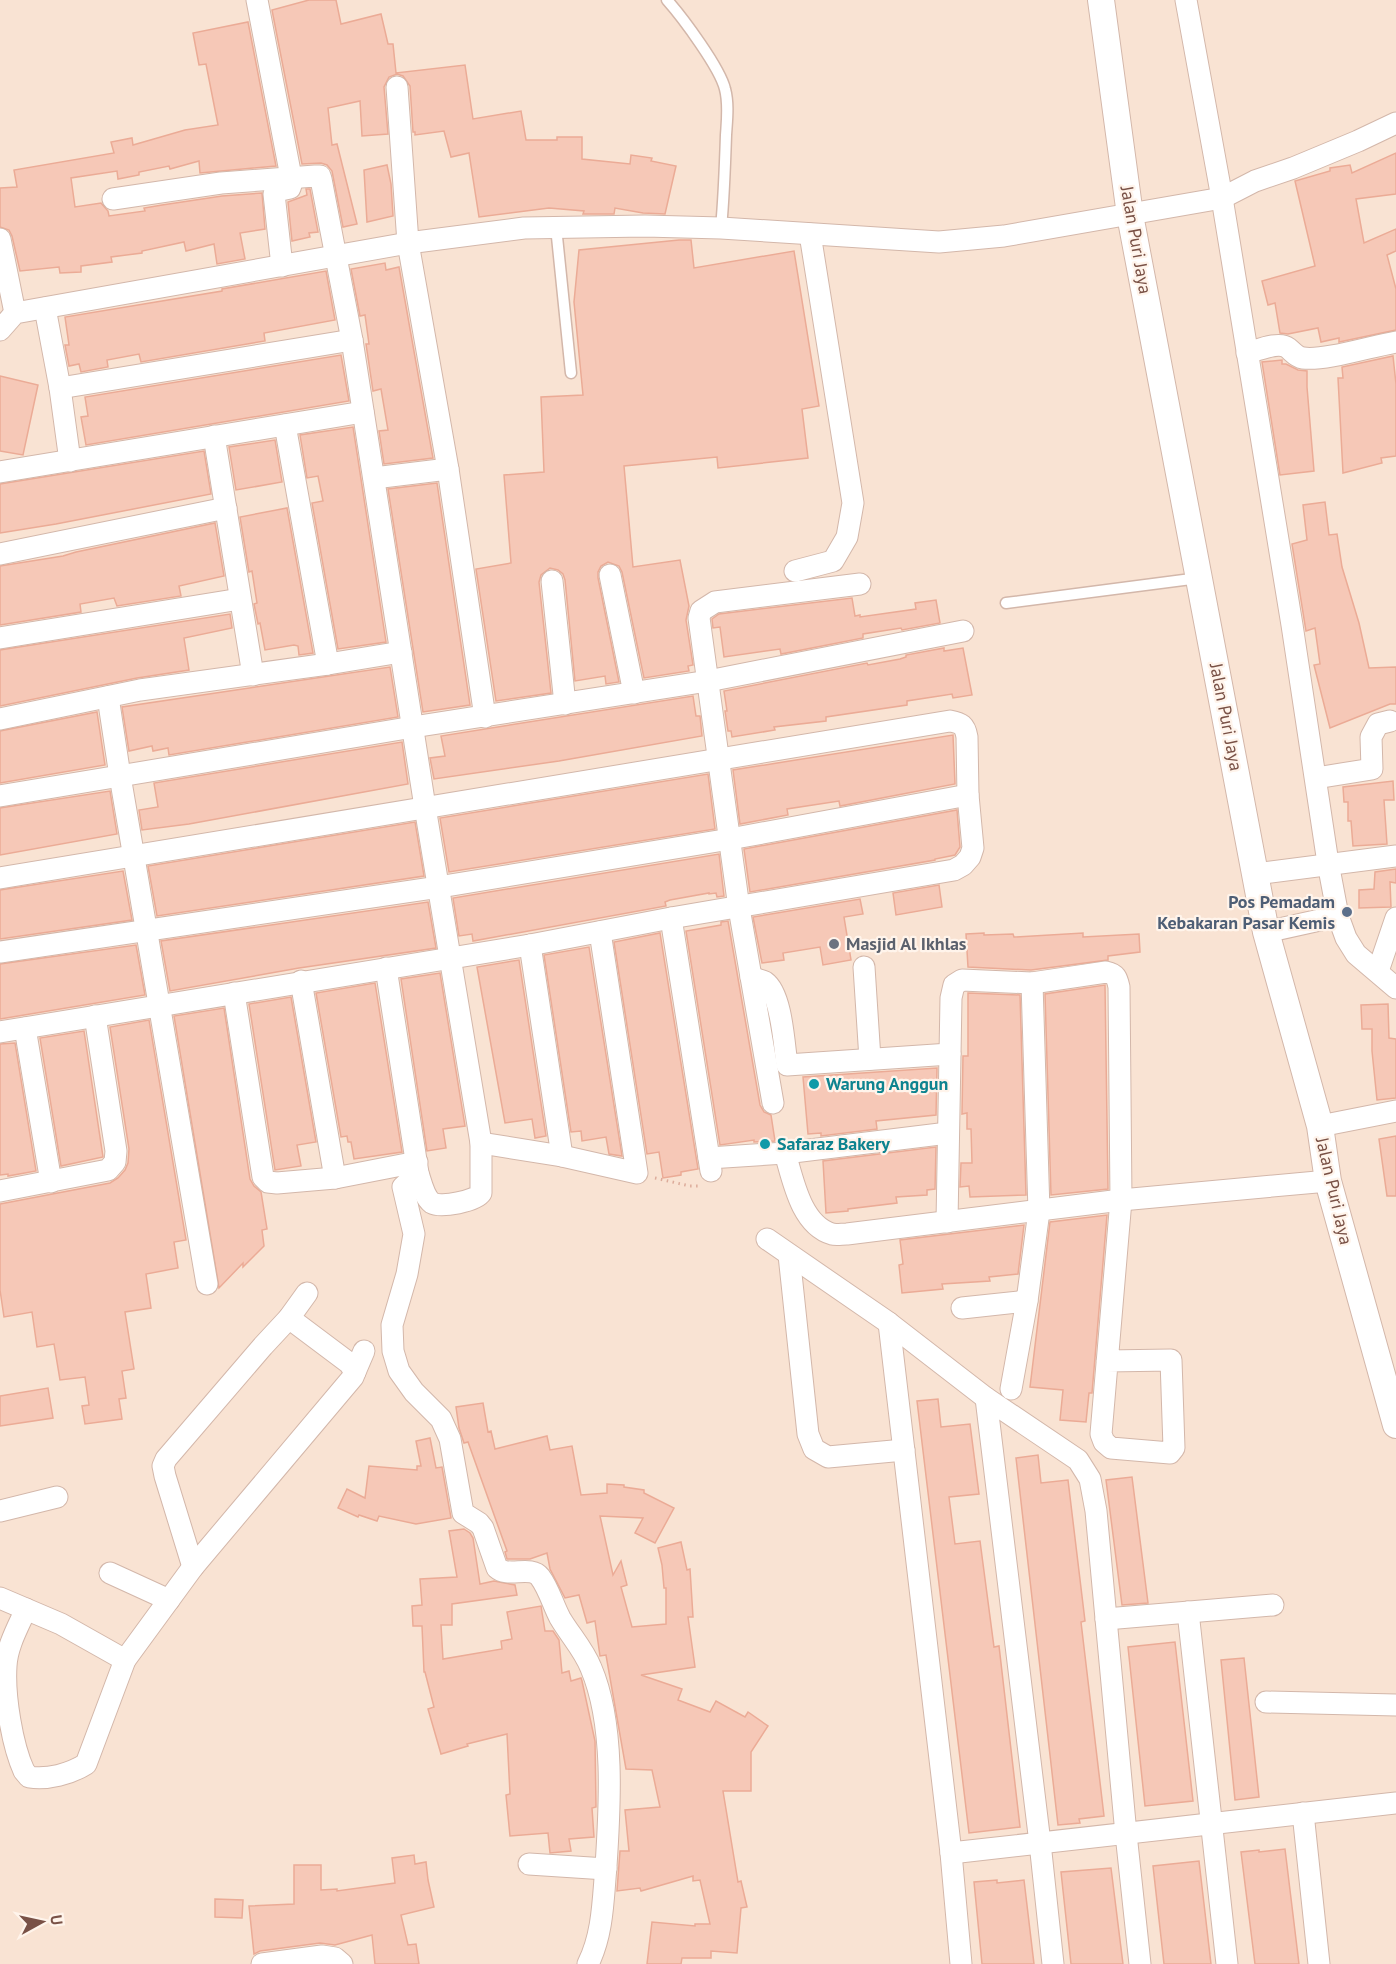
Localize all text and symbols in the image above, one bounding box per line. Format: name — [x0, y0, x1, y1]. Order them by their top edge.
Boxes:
street label: Jalan Puri Jaya — [1115, 183, 1157, 296]
street label: Jalan Puri Jaya — [1205, 660, 1248, 773]
place label: Pos Pemadam Kebakaran Pasar Kemis — [1157, 890, 1335, 934]
marker: Pos Pemadam Kebakaran Pasar Kemis — [1340, 905, 1354, 919]
place label: Masjid Al Ikhlas — [846, 932, 967, 955]
marker: Masjid Al Ikhlas — [827, 937, 841, 951]
place label: Warung Anggun — [826, 1072, 948, 1095]
marker: Warung Anggun — [807, 1077, 821, 1091]
place label: Safaraz Bakery — [777, 1132, 890, 1155]
street label: Jalan Puri Jaya — [1311, 1134, 1358, 1247]
marker: Safaraz Bakery — [758, 1137, 772, 1151]
north arrow — [12, 1892, 72, 1952]
text: U — [46, 1914, 67, 1926]

